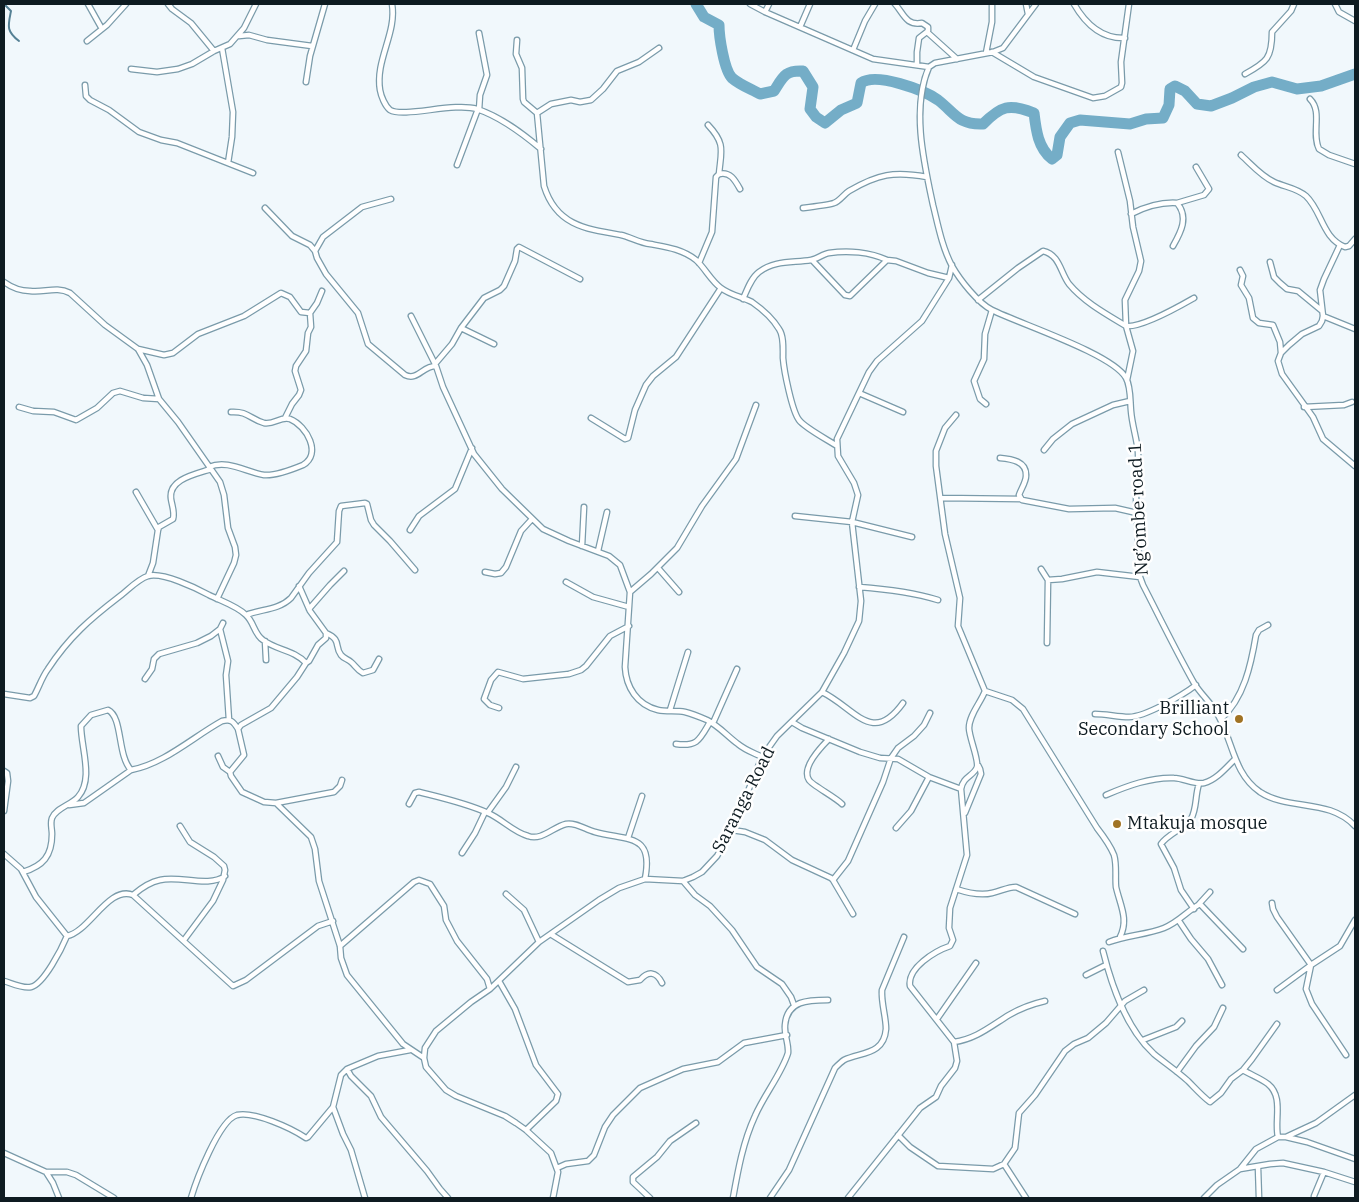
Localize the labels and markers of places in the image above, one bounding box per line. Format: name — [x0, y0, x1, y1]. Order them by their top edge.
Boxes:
place label: Brilliant Secondary School — [1078, 698, 1229, 741]
marker: Brilliant Secondary School — [1233, 713, 1245, 725]
place label: Mtakuja mosque — [1127, 813, 1267, 835]
marker: Mtakuja mosque — [1111, 818, 1123, 830]

